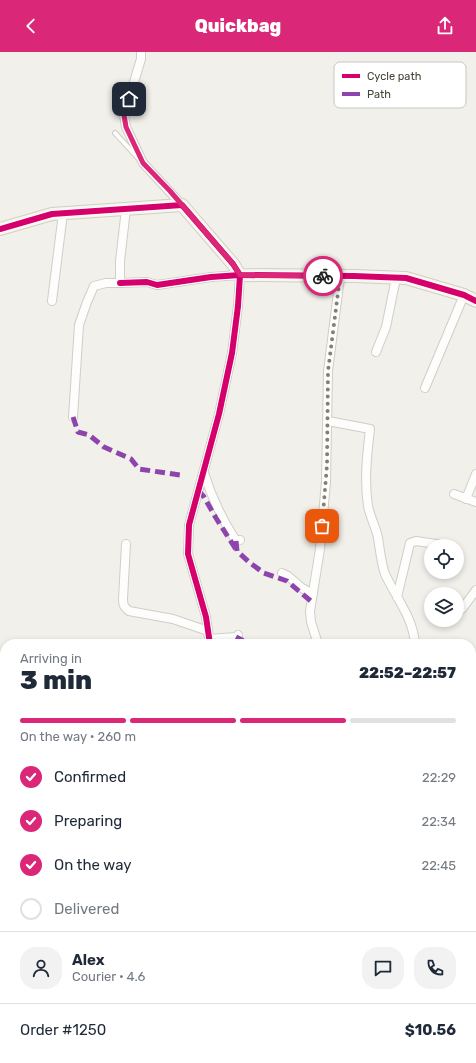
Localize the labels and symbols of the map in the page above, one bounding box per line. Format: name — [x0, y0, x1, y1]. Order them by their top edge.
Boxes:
legend — [334, 62, 466, 108]
text: Cycle path — [367, 70, 421, 83]
pin — [112, 82, 146, 116]
text: Path — [367, 88, 391, 101]
courier — [303, 256, 343, 296]
pin — [305, 509, 339, 543]

